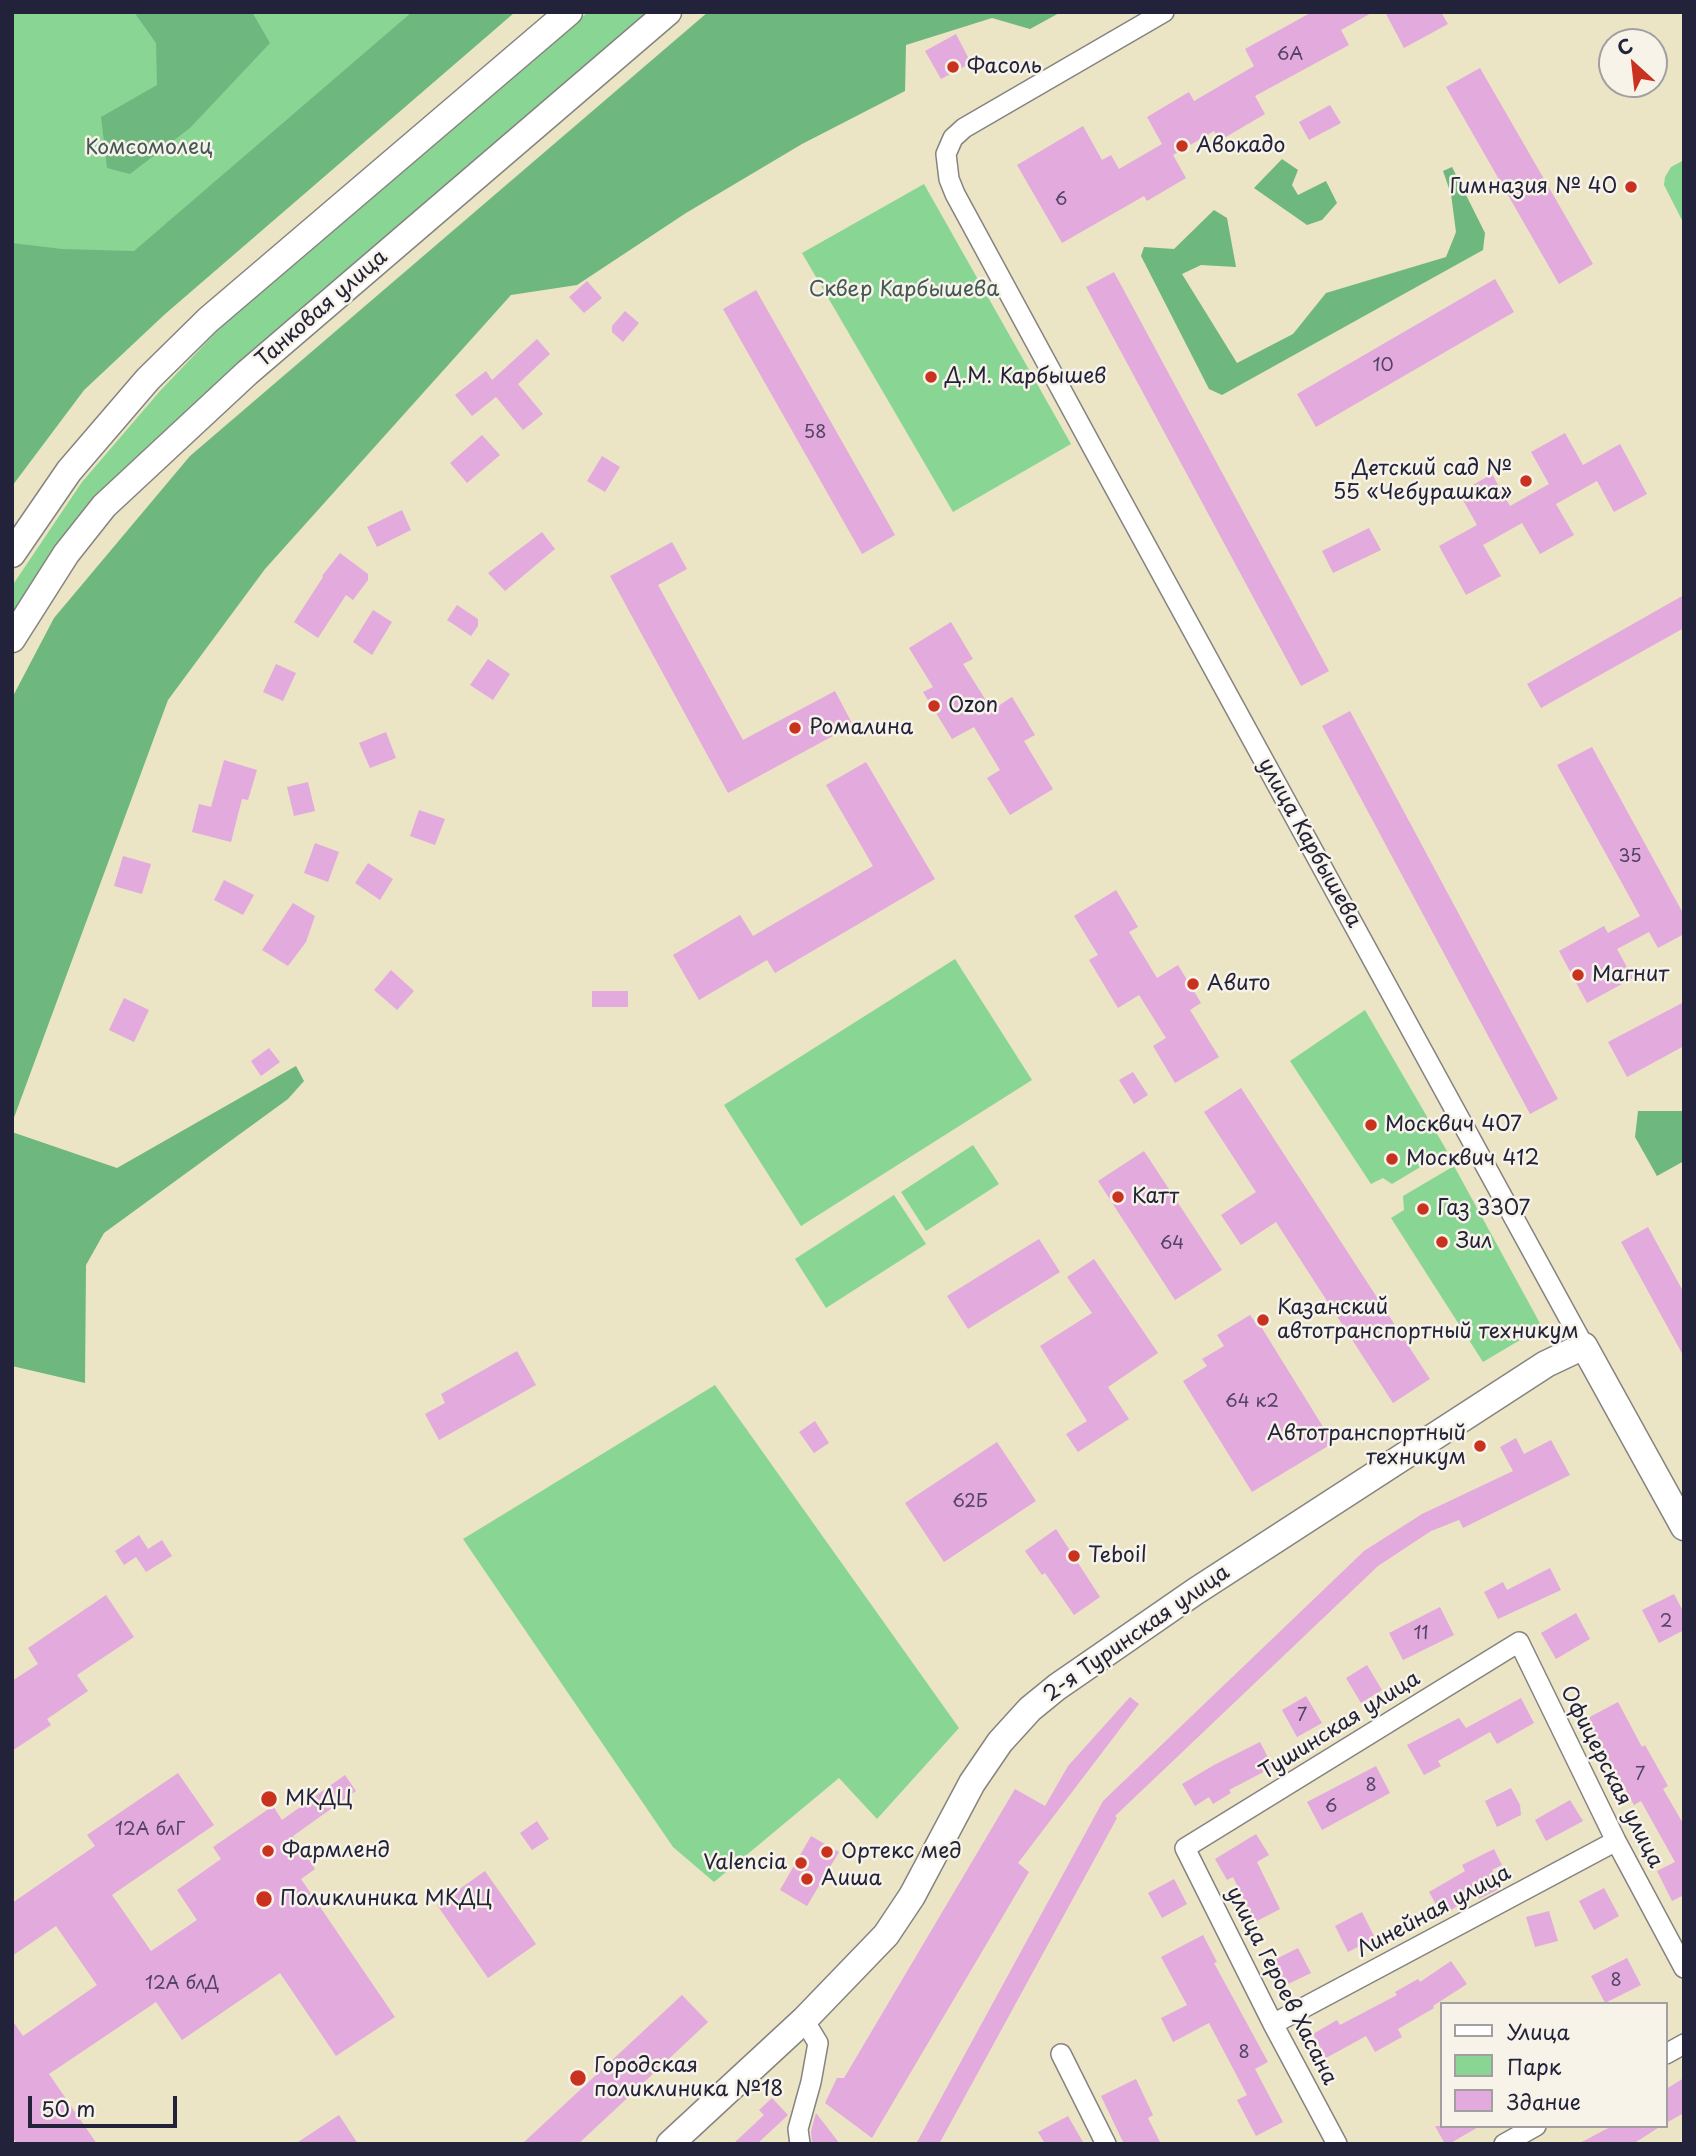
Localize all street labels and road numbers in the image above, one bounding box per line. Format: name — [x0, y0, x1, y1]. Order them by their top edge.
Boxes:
street label: Танковая улица — [251, 245, 393, 373]
street label: улица Карбышева — [1252, 754, 1366, 932]
street label: 2-я Туринская улица — [1039, 1560, 1235, 1708]
street label: Тушинская улица — [1255, 1666, 1425, 1786]
street label: Офицерская улица — [1554, 1682, 1668, 1872]
street label: Линейная улица — [1353, 1861, 1515, 1963]
street label: улица Героев Хасана — [1220, 1883, 1342, 2089]

